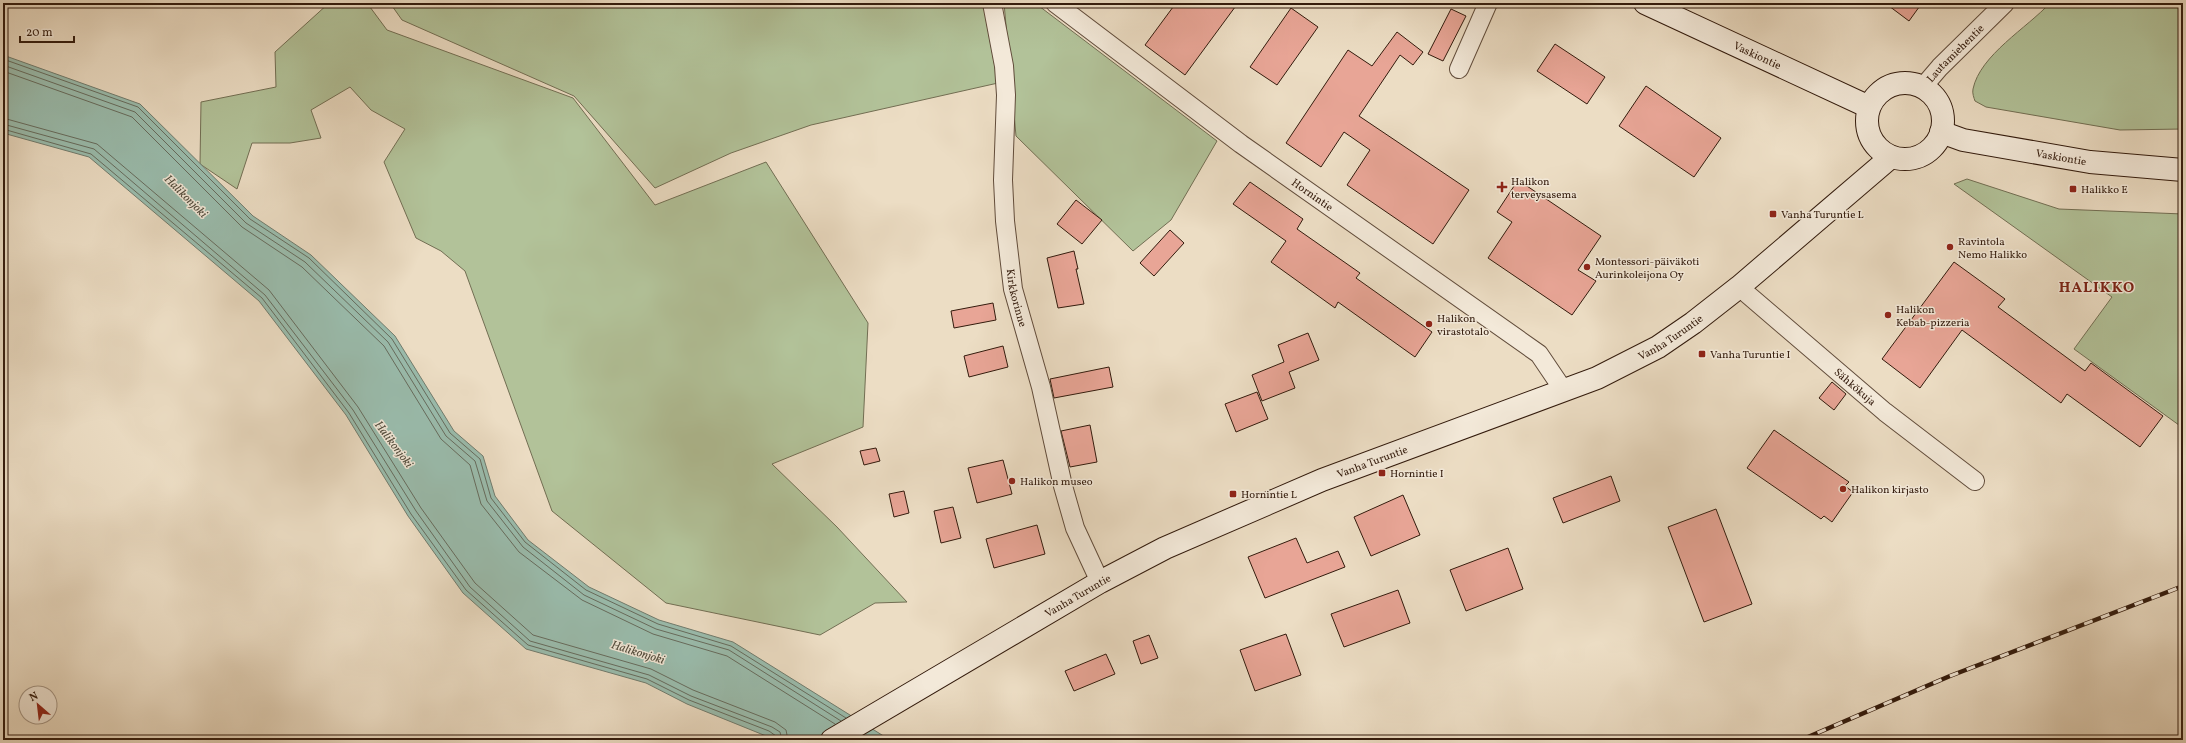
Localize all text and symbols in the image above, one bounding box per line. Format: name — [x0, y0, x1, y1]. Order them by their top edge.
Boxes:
scale bar — [20, 18, 74, 44]
street label: Lautamiehentie — [1924, 22, 1988, 86]
text: 20 m — [26, 25, 53, 41]
street label: Vaskiontie — [1731, 39, 1783, 74]
street label: Vaskiontie — [2035, 147, 2087, 170]
water label: Halikonjoki — [160, 172, 211, 223]
place label: Halikon terveysasema — [1511, 175, 1577, 203]
street label: Hornintie — [1288, 176, 1336, 216]
marker: Halikon terveysasema — [1496, 181, 1508, 193]
place label: Halikko E — [2081, 183, 2128, 198]
marker: Halikko E — [2068, 184, 2078, 194]
place label: Vanha Turuntie L — [1781, 208, 1864, 223]
marker: Vanha Turuntie L — [1768, 209, 1778, 219]
place label: Ravintola Nemo Halikko — [1958, 235, 2027, 263]
marker: Ravintola Nemo Halikko — [1945, 242, 1955, 252]
place label: Montessori-päiväkoti Aurinkoleijona Oy — [1595, 255, 1699, 283]
marker: Montessori-päiväkoti Aurinkoleijona Oy — [1582, 262, 1592, 272]
street label: Kirkkorinne — [1002, 268, 1029, 329]
district label: HALIKKO — [2059, 278, 2135, 299]
place label: Halikon Kebab-pizzeria — [1896, 303, 1970, 331]
marker: Halikon Kebab-pizzeria — [1883, 310, 1893, 320]
place label: Halikon virastotalo — [1437, 312, 1489, 340]
street label: Vanha Turuntie — [1636, 312, 1707, 365]
marker: Halikon virastotalo — [1424, 319, 1434, 329]
place label: Vanha Turuntie I — [1710, 348, 1791, 363]
marker: Vanha Turuntie I — [1697, 349, 1707, 359]
street label: Sähkökuja — [1830, 366, 1879, 410]
water label: Halikonjoki — [370, 418, 417, 472]
street label: Vanha Turuntie — [1335, 443, 1410, 483]
place label: Hornintie I — [1390, 467, 1444, 482]
marker: Hornintie I — [1377, 468, 1387, 478]
place label: Halikon museo — [1020, 475, 1093, 490]
marker: Halikon museo — [1007, 476, 1017, 486]
place label: Halikon kirjasto — [1851, 483, 1929, 498]
marker: Halikon kirjasto — [1838, 484, 1848, 494]
place label: Hornintie L — [1241, 488, 1297, 503]
marker: Hornintie L — [1228, 489, 1238, 499]
street label: Vanha Turuntie — [1042, 572, 1114, 622]
water label: Halikonjoki — [609, 637, 667, 669]
north arrow — [18, 685, 58, 725]
text: N — [27, 689, 41, 706]

